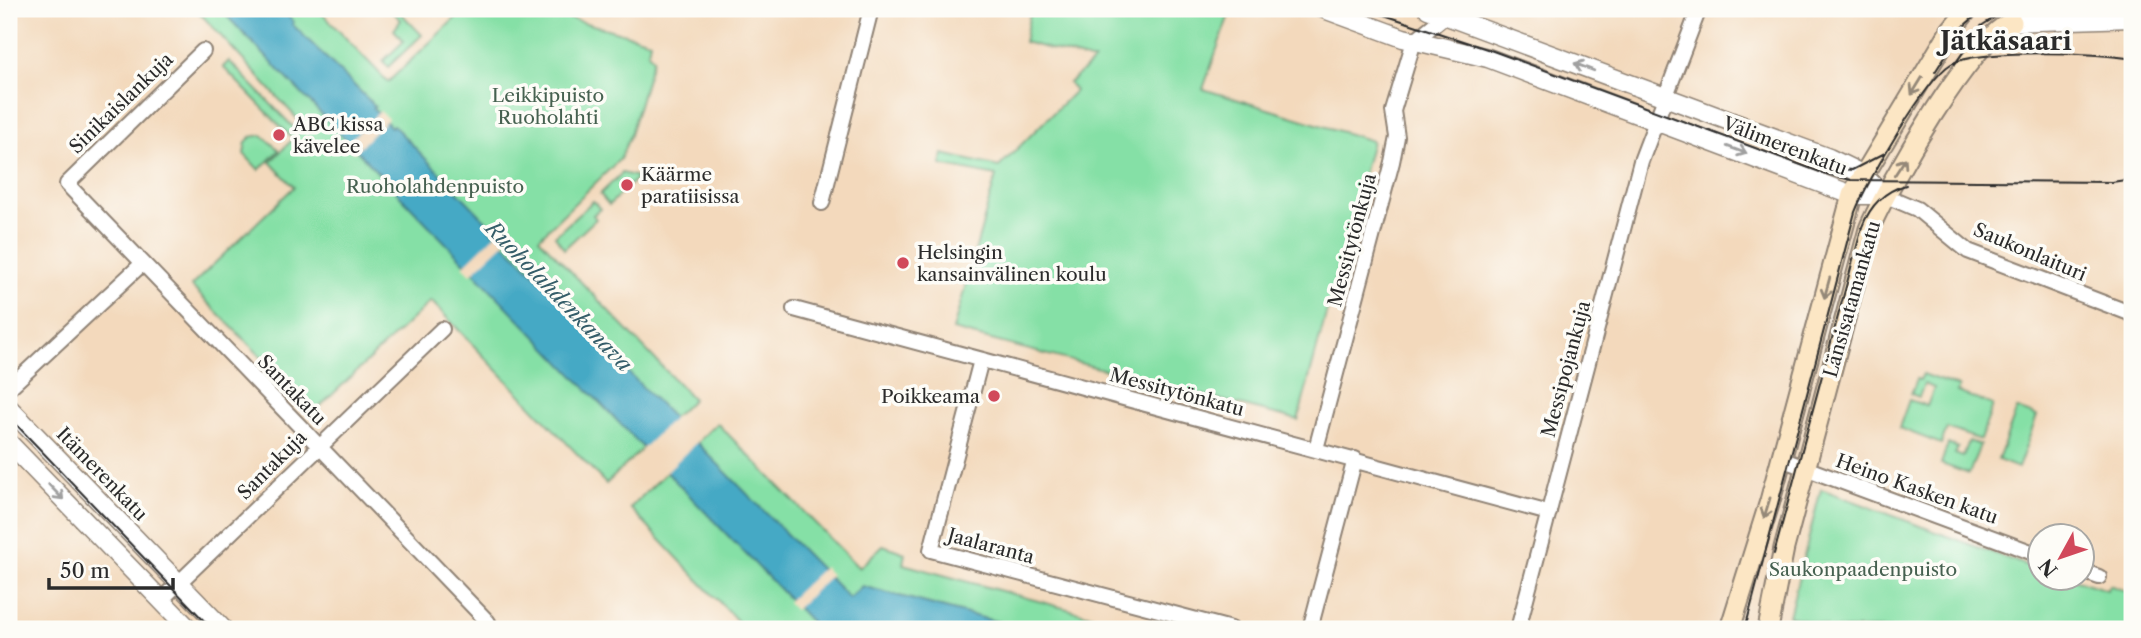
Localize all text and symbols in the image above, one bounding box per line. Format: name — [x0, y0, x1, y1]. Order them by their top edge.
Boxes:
district label: Jätkäsaari — [1936, 25, 2072, 57]
street label: Sinikaislankuja — [64, 48, 178, 158]
one-way arrow — [1574, 59, 1596, 72]
one-way arrow — [1909, 76, 1924, 95]
park label: Leikkipuisto Ruoholahti — [492, 84, 604, 129]
street label: Välimerenkatu — [1719, 111, 1851, 180]
place label: ABC kissa kävelee — [292, 113, 383, 158]
marker: ABC kissa kävelee — [271, 127, 287, 143]
one-way arrow — [1725, 145, 1747, 157]
one-way arrow — [1893, 158, 1907, 177]
place label: Käärme paratiisissa — [641, 163, 740, 208]
street label: Messitytönkuja — [1323, 171, 1381, 309]
park label: Ruoholahdenpuisto — [346, 175, 524, 198]
marker: Käärme paratiisissa — [619, 177, 635, 193]
water label: Ruoholahdenkanava — [479, 214, 638, 377]
street label: Länsisatamankatu — [1819, 218, 1885, 380]
street label: Saukonlaituri — [1970, 218, 2090, 286]
place label: Helsingin kansainvälinen koulu — [917, 241, 1107, 286]
marker: Helsingin kansainvälinen koulu — [895, 255, 911, 271]
one-way arrow — [1819, 277, 1832, 299]
street label: Messipojankuja — [1537, 298, 1595, 440]
street label: Santakatu — [253, 350, 331, 430]
street label: Messitytönkatu — [1107, 363, 1247, 421]
place label: Poikkeama — [881, 385, 980, 408]
marker: Poikkeama — [986, 388, 1002, 404]
street label: Itämerenkatu — [52, 422, 153, 526]
street label: Santakuja — [233, 426, 311, 504]
street label: Heino Kasken katu — [1833, 449, 2001, 529]
one-way arrow — [48, 483, 65, 500]
one-way arrow — [1760, 496, 1773, 518]
north arrow — [2025, 522, 2096, 592]
street label: Jaalaranta — [942, 523, 1037, 569]
scale bar — [49, 547, 173, 591]
text: N — [2034, 554, 2062, 581]
text: 50 m — [60, 558, 110, 583]
park label: Saukonpaadenpuisto — [1769, 558, 1957, 581]

